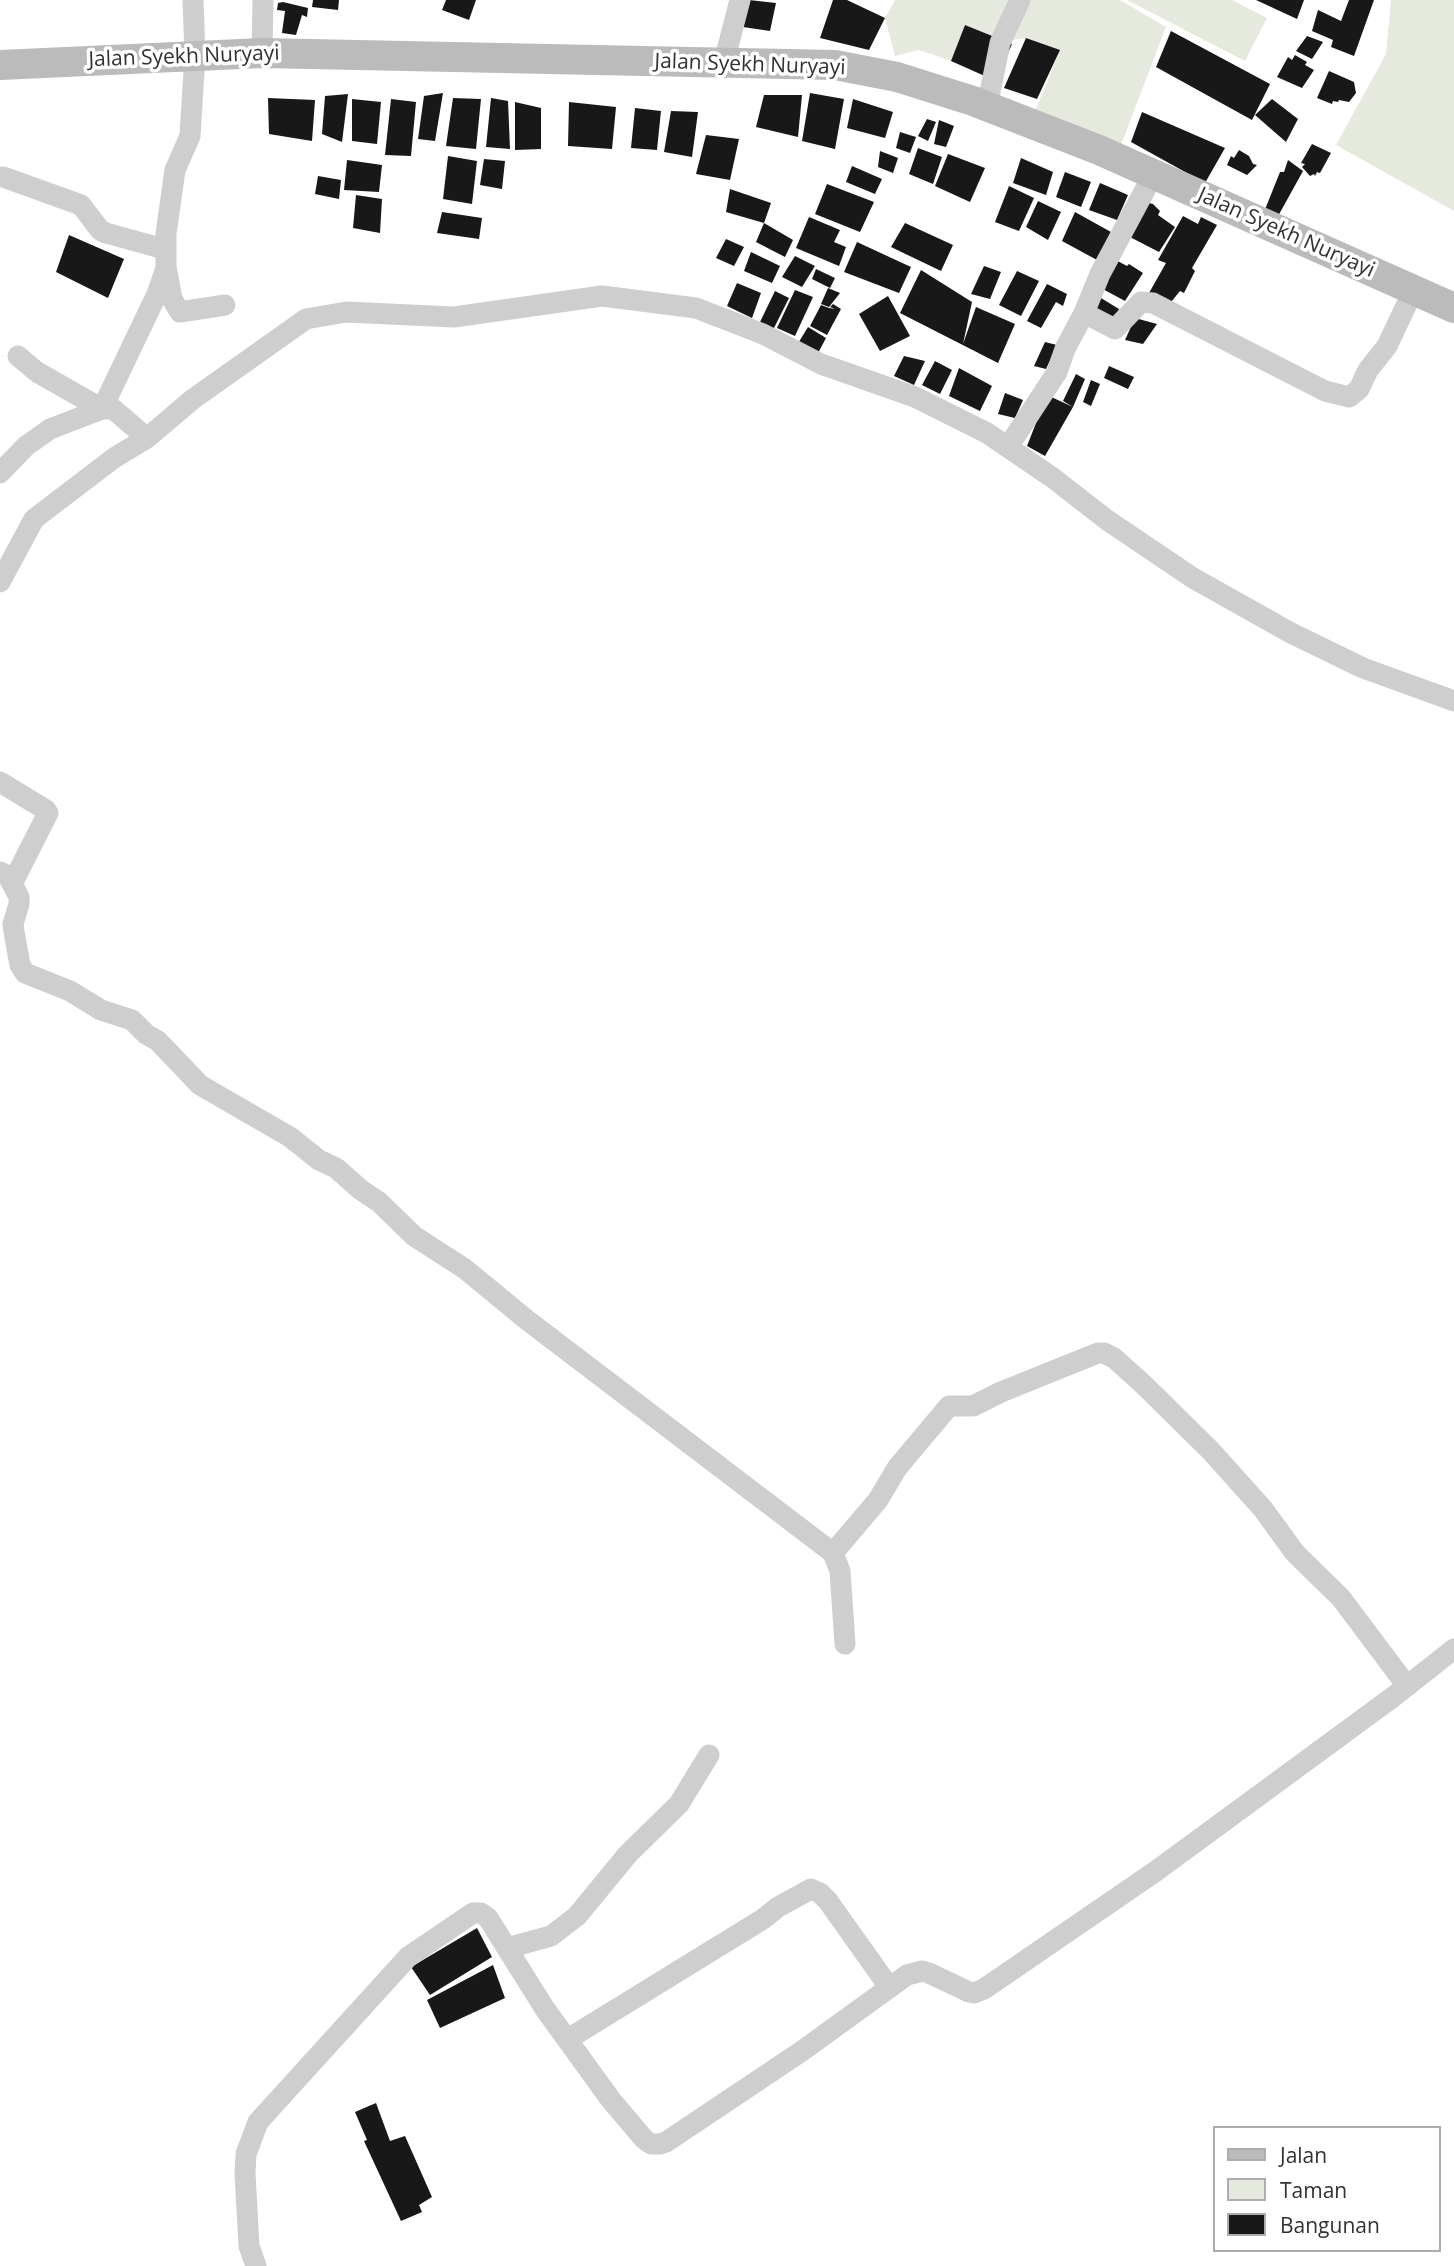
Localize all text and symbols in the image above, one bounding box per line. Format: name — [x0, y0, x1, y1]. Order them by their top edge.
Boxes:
street label: Jalan Syekh Nuryayi — [88, 41, 280, 73]
street label: Jalan Syekh Nuryayi — [654, 49, 846, 81]
street label: Jalan Syekh Nuryayi — [1194, 183, 1378, 283]
legend — [1212, 2126, 1440, 2252]
text: Jalan — [1280, 2141, 1327, 2169]
text: Taman — [1280, 2176, 1347, 2204]
text: Bangunan — [1280, 2211, 1380, 2239]

